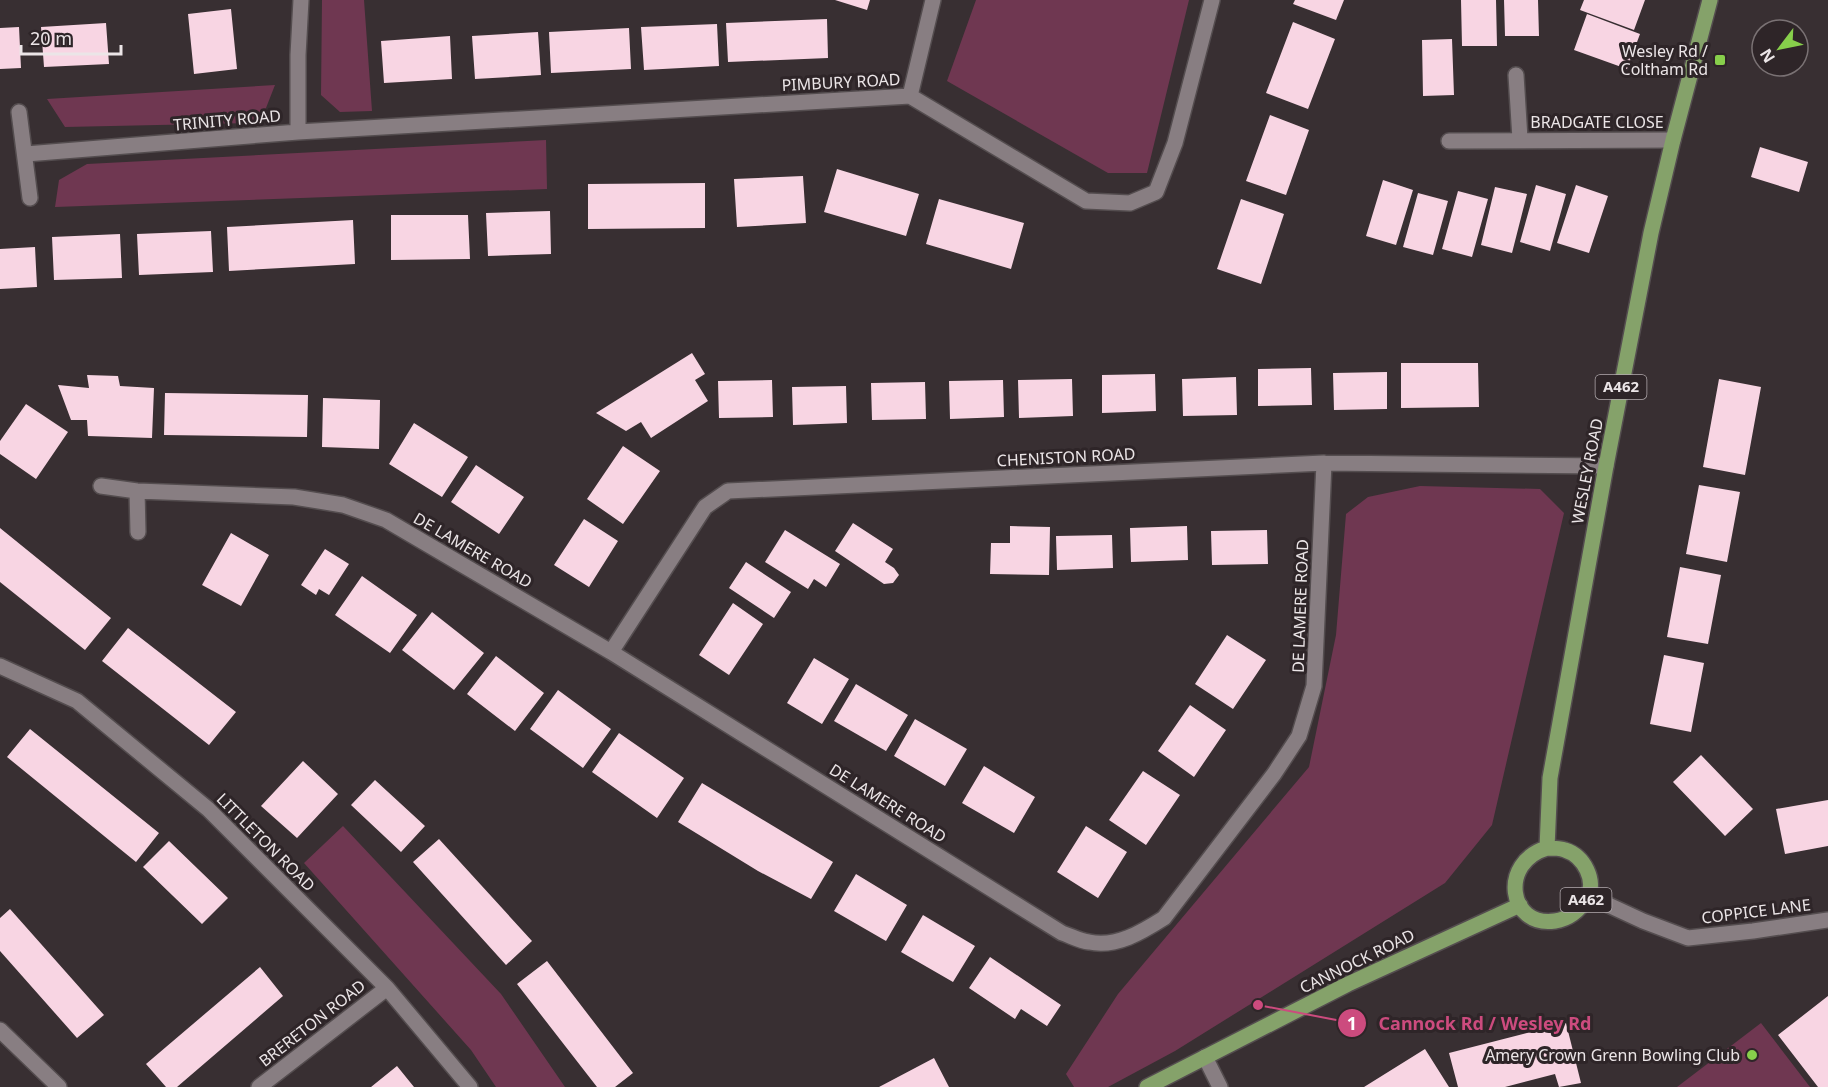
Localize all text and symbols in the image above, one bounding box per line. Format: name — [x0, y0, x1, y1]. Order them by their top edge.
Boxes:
scale bar — [21, 18, 122, 56]
north arrow — [1750, 18, 1810, 78]
text: 20 m — [30, 26, 72, 50]
place label: Wesley Rd / Coltham Rd — [1621, 40, 1708, 80]
text: N — [1755, 45, 1780, 67]
marker: Wesley Rd / Coltham Rd — [1713, 53, 1727, 67]
street label: PIMBURY ROAD — [781, 68, 901, 96]
street label: TRINITY ROAD — [172, 104, 282, 136]
street label: BRADGATE CLOSE — [1530, 111, 1664, 133]
road number: A462 — [1596, 375, 1646, 399]
street label: WESLEY ROAD — [1566, 416, 1608, 526]
street label: CHENISTON ROAD — [996, 442, 1136, 472]
street label: DE LAMERE ROAD — [410, 507, 536, 593]
street label: DE LAMERE ROAD — [1287, 539, 1313, 673]
street label: DE LAMERE ROAD — [825, 758, 951, 848]
street label: LITTLETON ROAD — [212, 788, 320, 896]
road number: A462 — [1560, 888, 1612, 912]
street label: COPPICE LANE — [1700, 893, 1812, 929]
street label: CANNOCK ROAD — [1296, 924, 1418, 998]
street label: BRERETON ROAD — [254, 974, 370, 1072]
callout: Cannock Rd / Wesley Rd — [1337, 1005, 1604, 1041]
text: 1 — [1347, 1011, 1357, 1035]
text: Cannock Rd / Wesley Rd — [1379, 1011, 1591, 1035]
place label: Amery Crown Grenn Bowling Club — [1485, 1044, 1740, 1066]
marker: Amery Crown Grenn Bowling Club — [1745, 1048, 1759, 1062]

